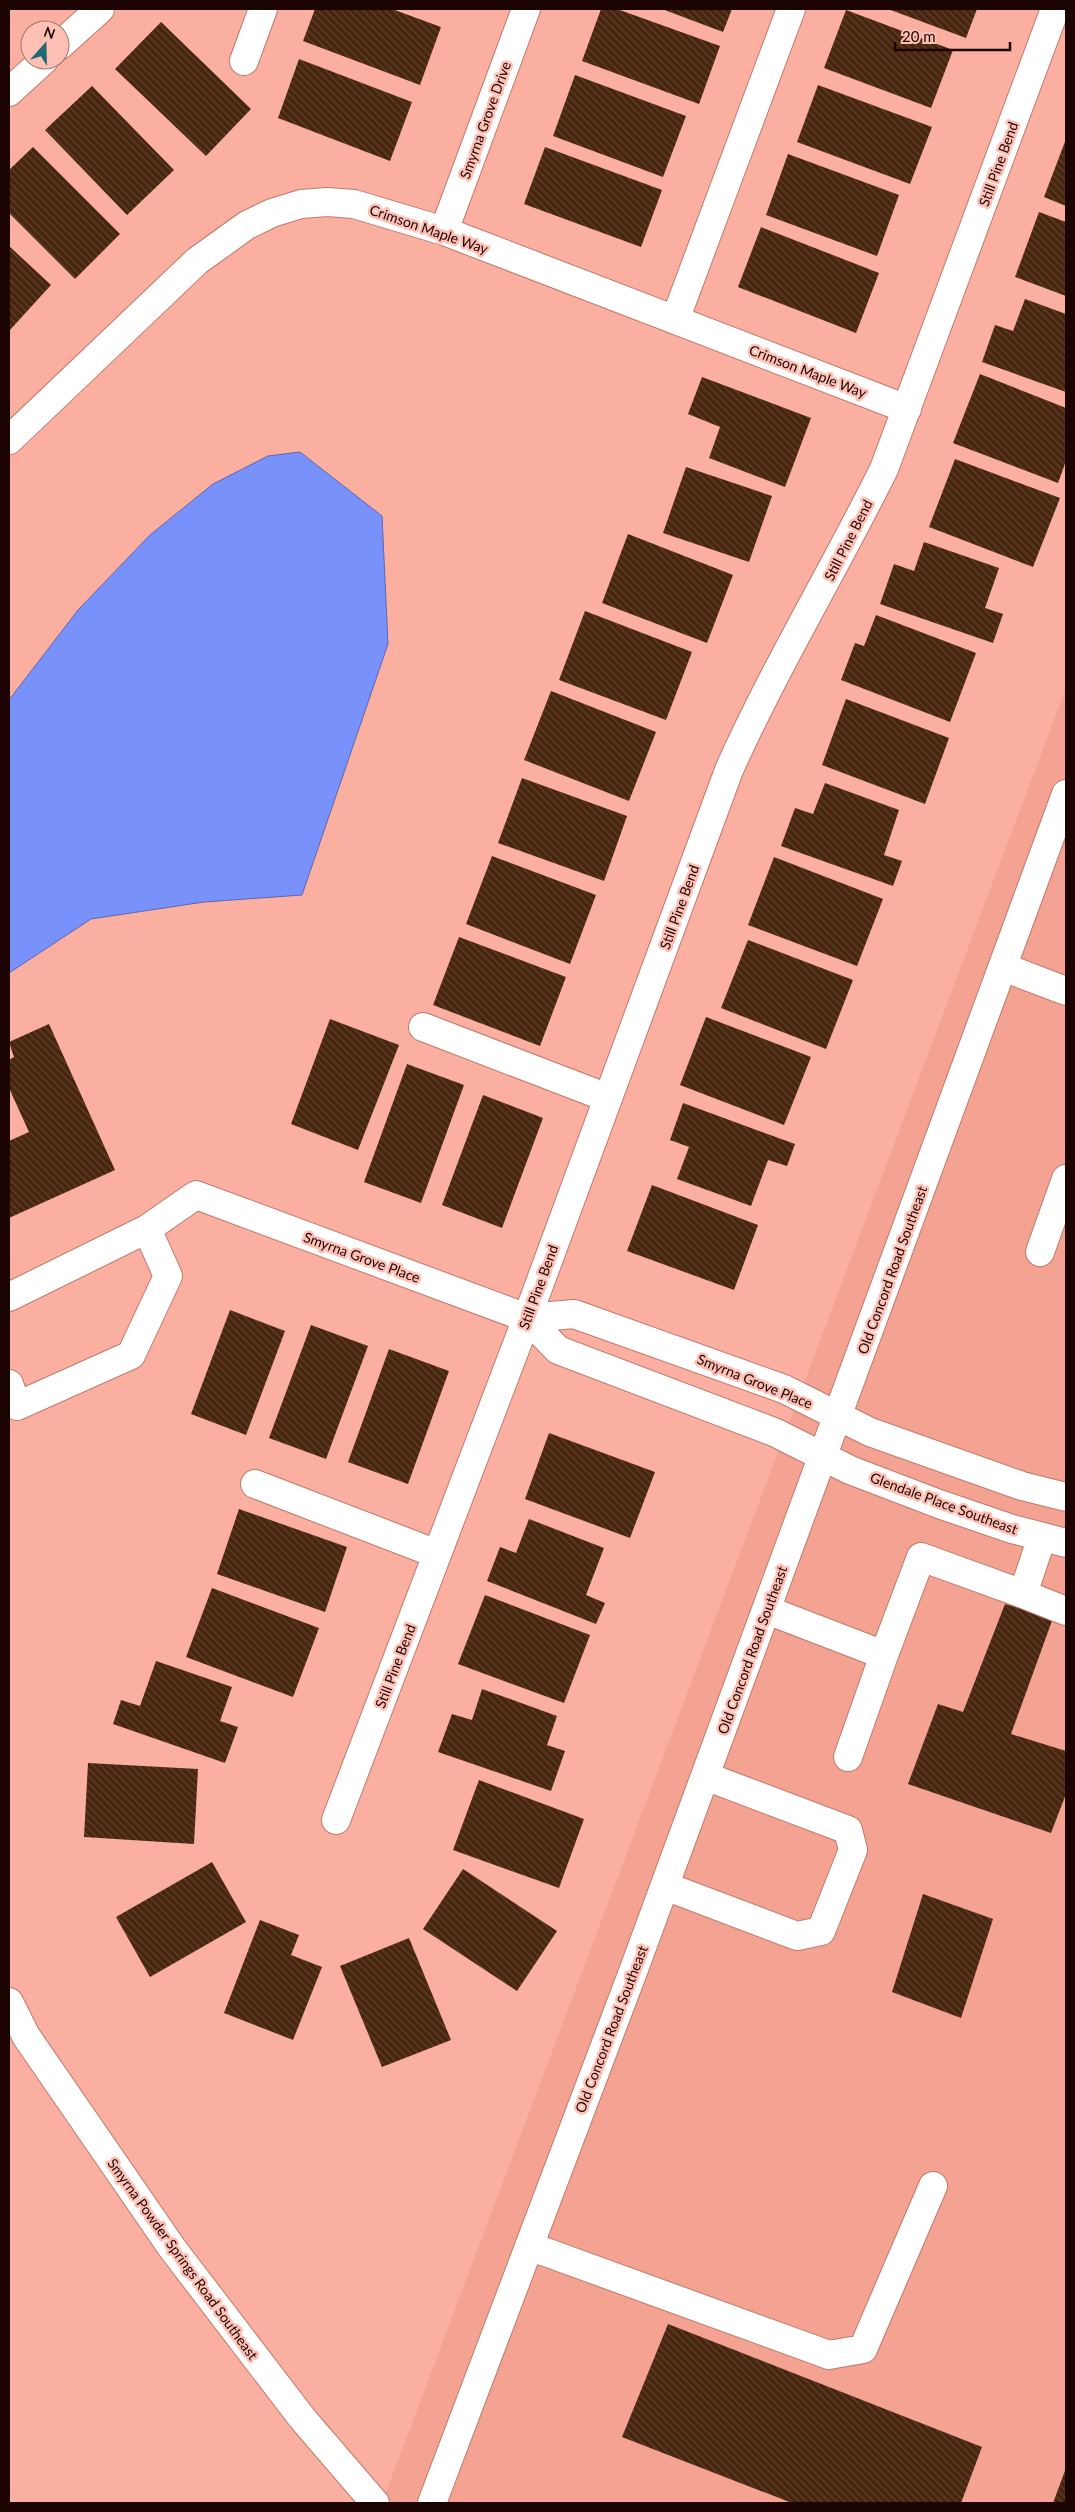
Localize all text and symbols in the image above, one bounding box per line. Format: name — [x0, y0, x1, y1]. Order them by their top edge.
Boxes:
north arrow — [20, 20, 70, 70]
scale bar — [895, 20, 1010, 52]
text: N — [42, 22, 58, 42]
text: 20 m — [902, 27, 936, 45]
street label: Smyrna Grove Drive — [456, 59, 514, 181]
street label: Still Pine Bend — [975, 119, 1021, 209]
street label: Crimson Maple Way — [368, 201, 491, 257]
street label: Crimson Maple Way — [747, 341, 870, 401]
street label: Still Pine Bend — [820, 497, 876, 583]
street label: Still Pine Bend — [656, 862, 702, 952]
street label: Old Concord Road Southeast — [854, 1184, 930, 1356]
street label: Smyrna Grove Place — [301, 1228, 423, 1286]
street label: Still Pine Bend — [515, 1242, 561, 1332]
street label: Smyrna Grove Place — [695, 1350, 815, 1412]
street label: Glendale Place Southeast — [868, 1468, 1020, 1538]
street label: Old Concord Road Southeast — [714, 1564, 790, 1736]
street label: Still Pine Bend — [371, 1622, 419, 1710]
street label: Old Concord Road Southeast — [571, 1943, 651, 2115]
street label: Smyrna Powder Springs Road Southeast — [104, 2155, 262, 2363]

